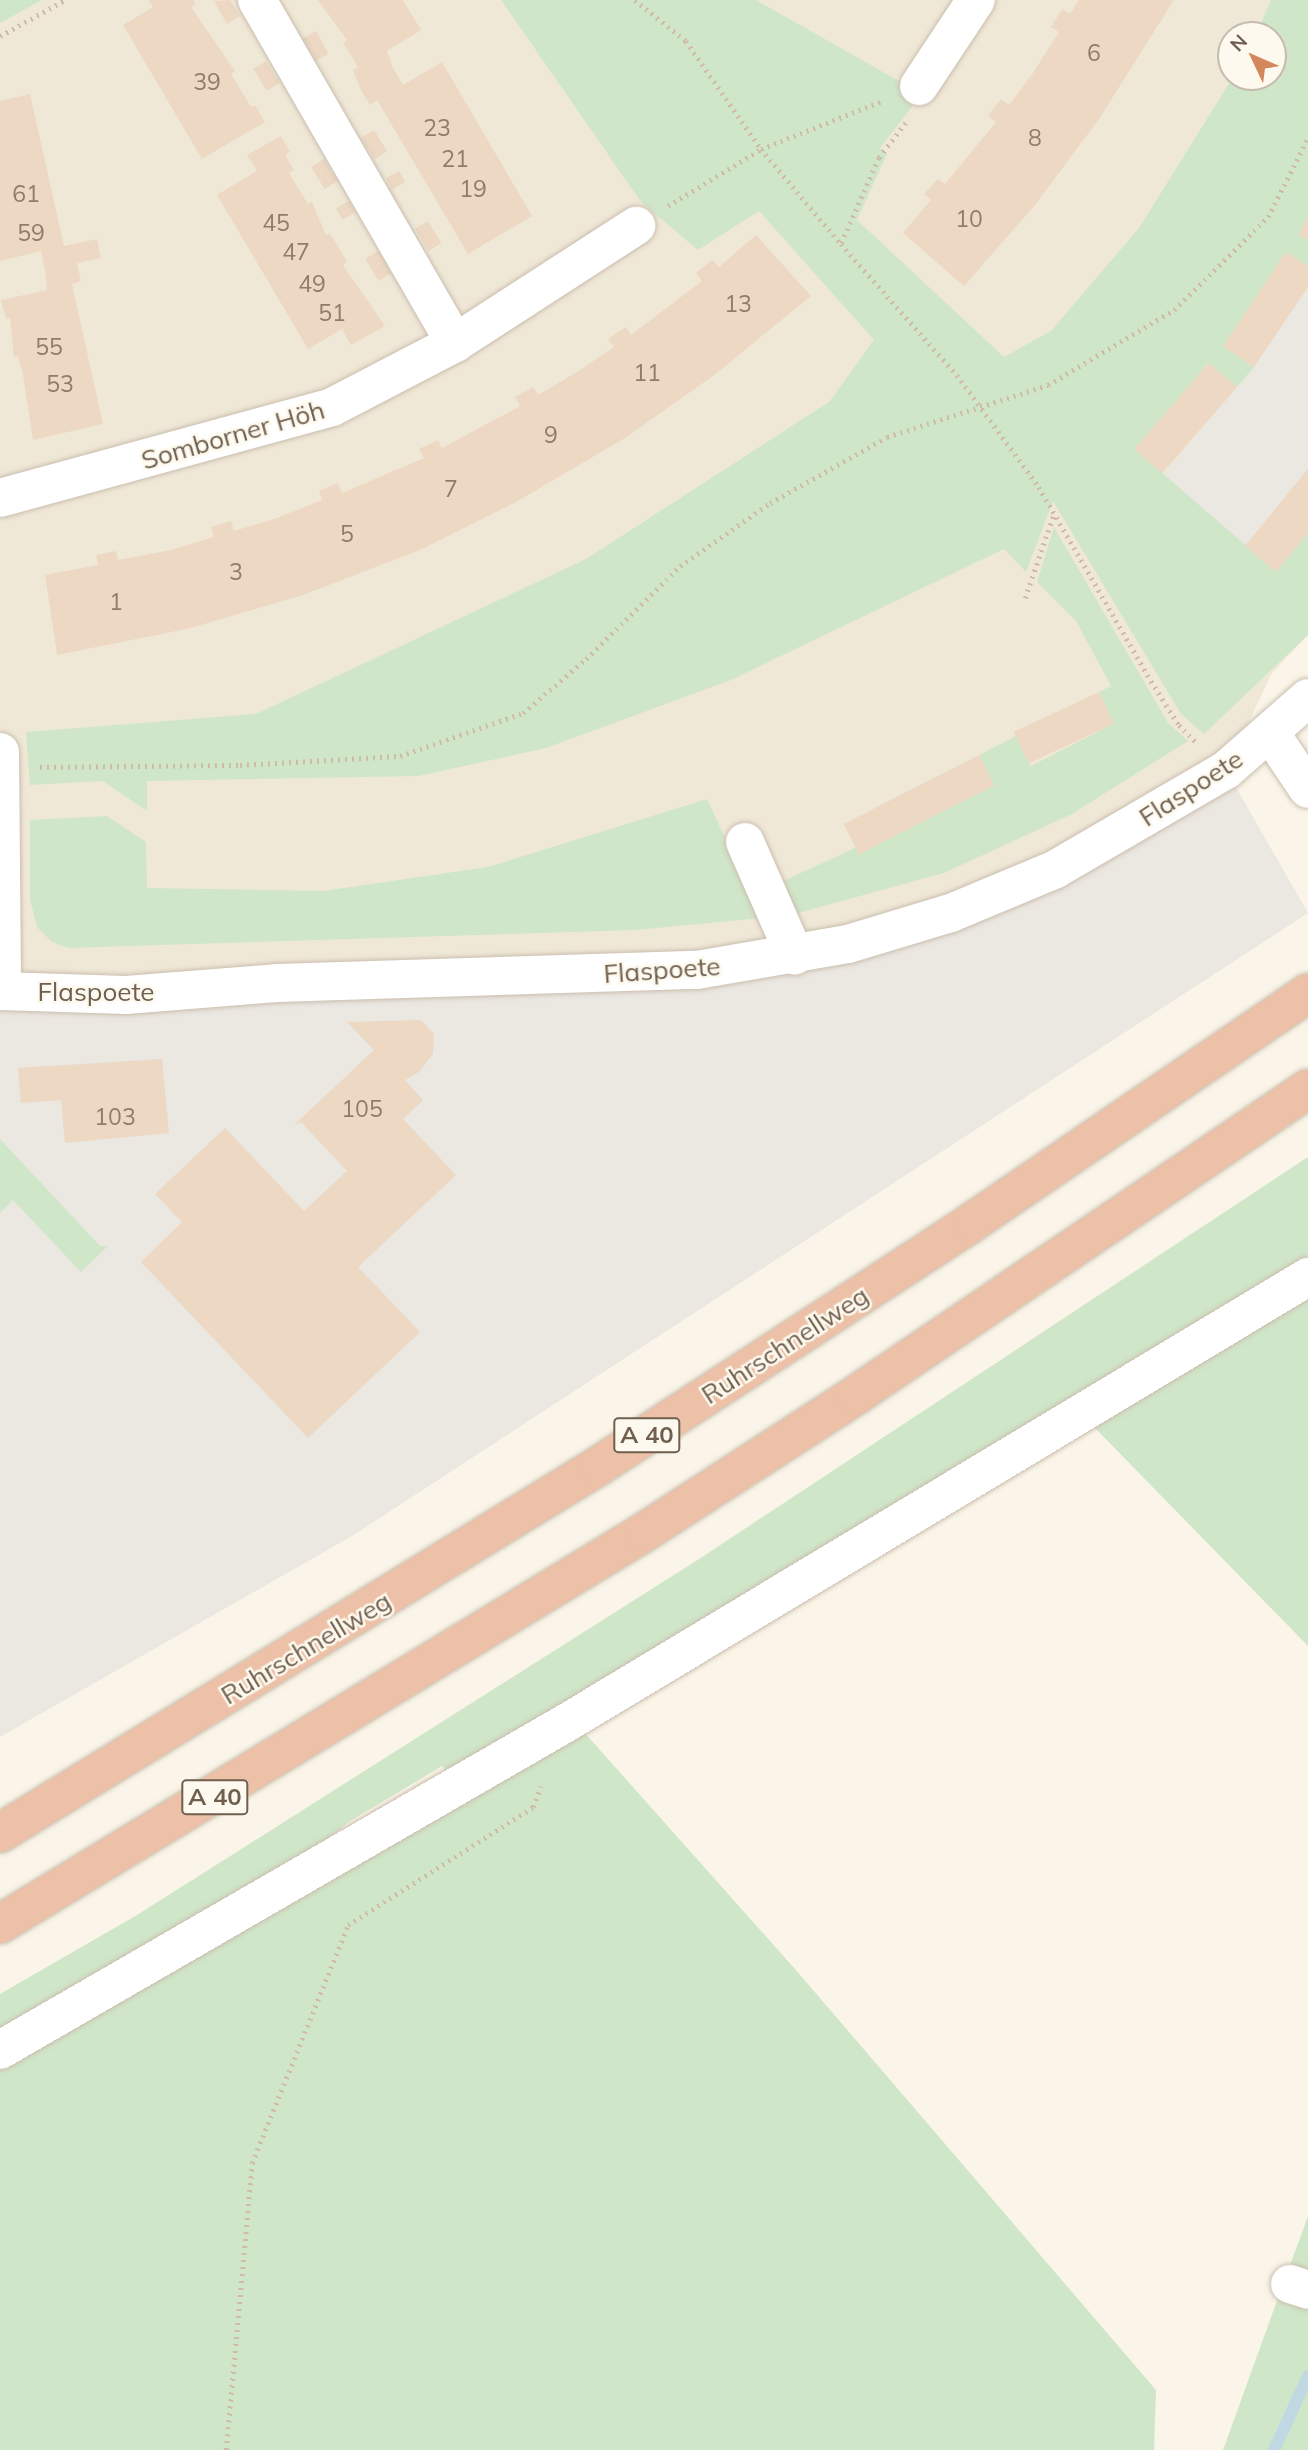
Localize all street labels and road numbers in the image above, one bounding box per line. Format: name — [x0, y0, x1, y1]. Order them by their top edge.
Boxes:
street label: Somborner Höh — [138, 394, 328, 476]
street label: Flaspoete — [1133, 743, 1249, 833]
street label: Flaspoete — [603, 950, 721, 990]
street label: Flaspoete — [38, 976, 154, 1008]
street label: Ruhrschnellweg — [696, 1279, 874, 1411]
road number: A 40 — [612, 1414, 682, 1456]
street label: Ruhrschnellweg — [215, 1585, 397, 1711]
road number: A 40 — [180, 1777, 250, 1818]

